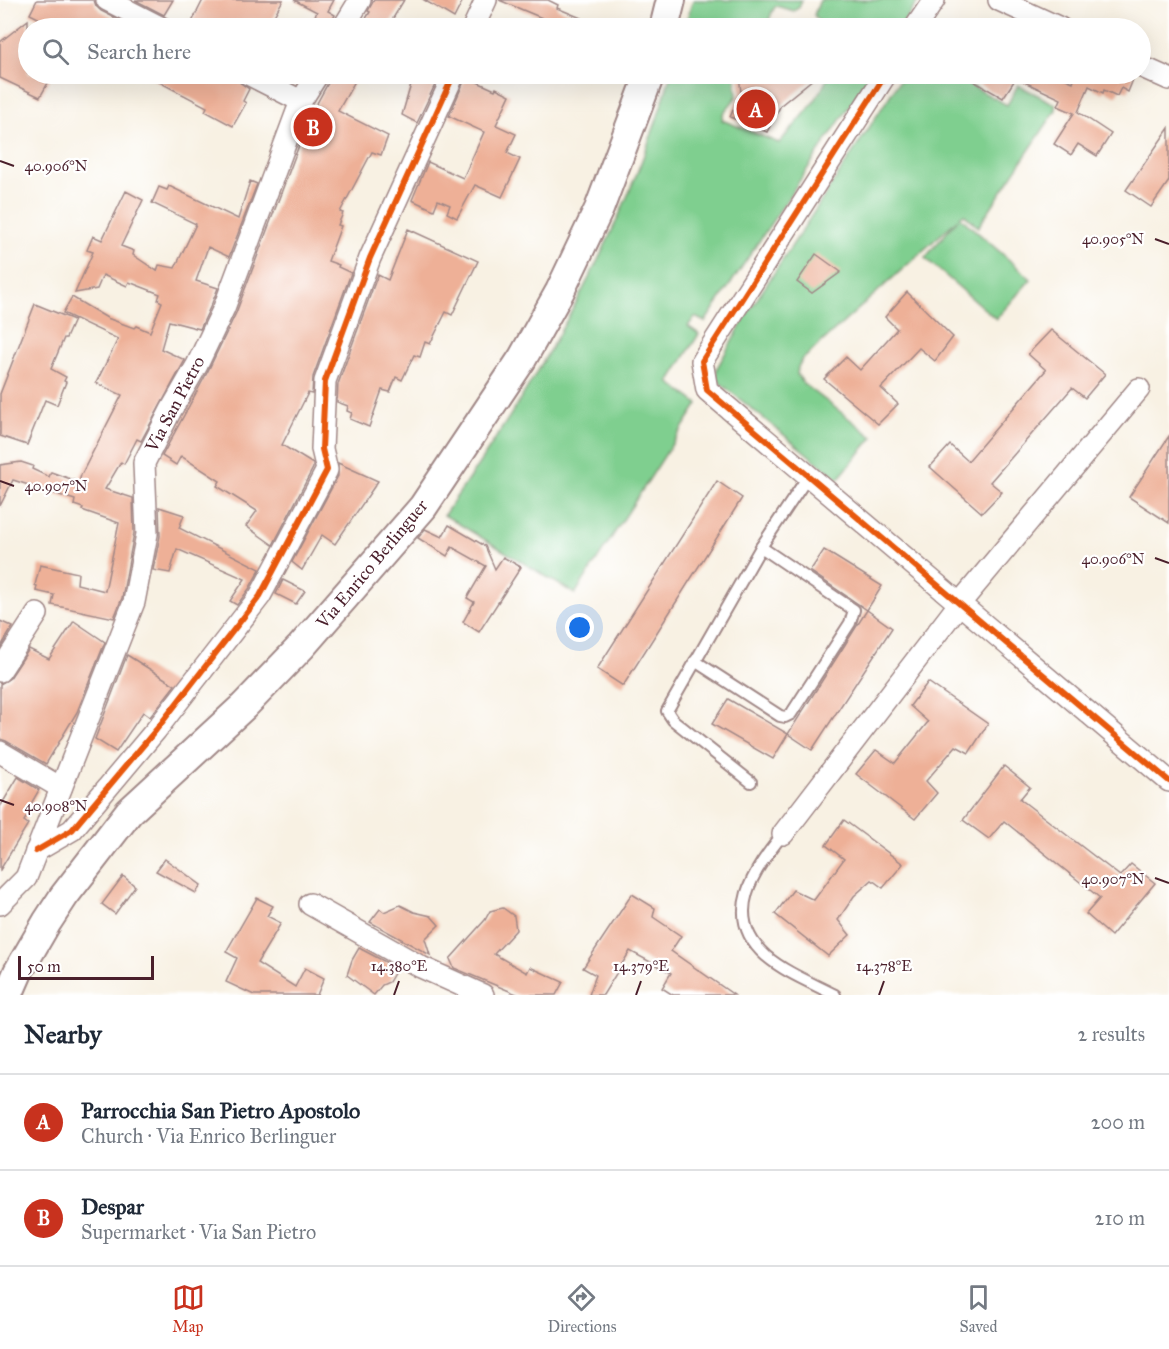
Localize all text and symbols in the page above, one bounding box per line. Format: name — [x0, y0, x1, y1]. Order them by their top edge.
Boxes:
search box — [18, 18, 1151, 84]
icon: search — [39, 35, 72, 68]
text: Search here — [87, 38, 191, 65]
pin: A — [736, 86, 776, 132]
pin: B — [294, 104, 332, 150]
text: 40.906°N — [25, 157, 88, 175]
text: 40.905°N — [1082, 230, 1144, 248]
street label: Via San Pietro — [140, 352, 209, 457]
text: 40.907°N — [24, 477, 88, 495]
street label: Via Enrico Berlinguer — [311, 495, 433, 634]
text: 40.906°N — [1082, 550, 1145, 568]
your location — [565, 613, 594, 642]
text: 40.908°N — [24, 797, 88, 815]
text: 40.907°N — [1081, 870, 1145, 888]
scale bar — [18, 953, 154, 980]
text: 50 m — [27, 957, 61, 976]
text: 14.380°E — [371, 957, 428, 975]
text: 14.379°E — [613, 957, 669, 975]
text: 14.378°E — [856, 957, 912, 975]
text: Nearby — [24, 1018, 102, 1050]
text: 2 results — [1077, 1022, 1145, 1046]
text: Parrocchia San Pietro Apostolo — [81, 1097, 360, 1124]
text: A — [37, 1110, 50, 1134]
text: 200 m — [1091, 1110, 1145, 1134]
text: Church · Via Enrico Berlinguer — [81, 1124, 336, 1148]
text: Despar — [81, 1193, 144, 1220]
text: B — [37, 1206, 50, 1230]
text: 210 m — [1095, 1206, 1145, 1230]
text: Supermarket · Via San Pietro — [81, 1220, 316, 1244]
tab: Map — [172, 1281, 205, 1336]
tab: Directions — [548, 1281, 616, 1336]
tab: Saved — [959, 1281, 997, 1336]

